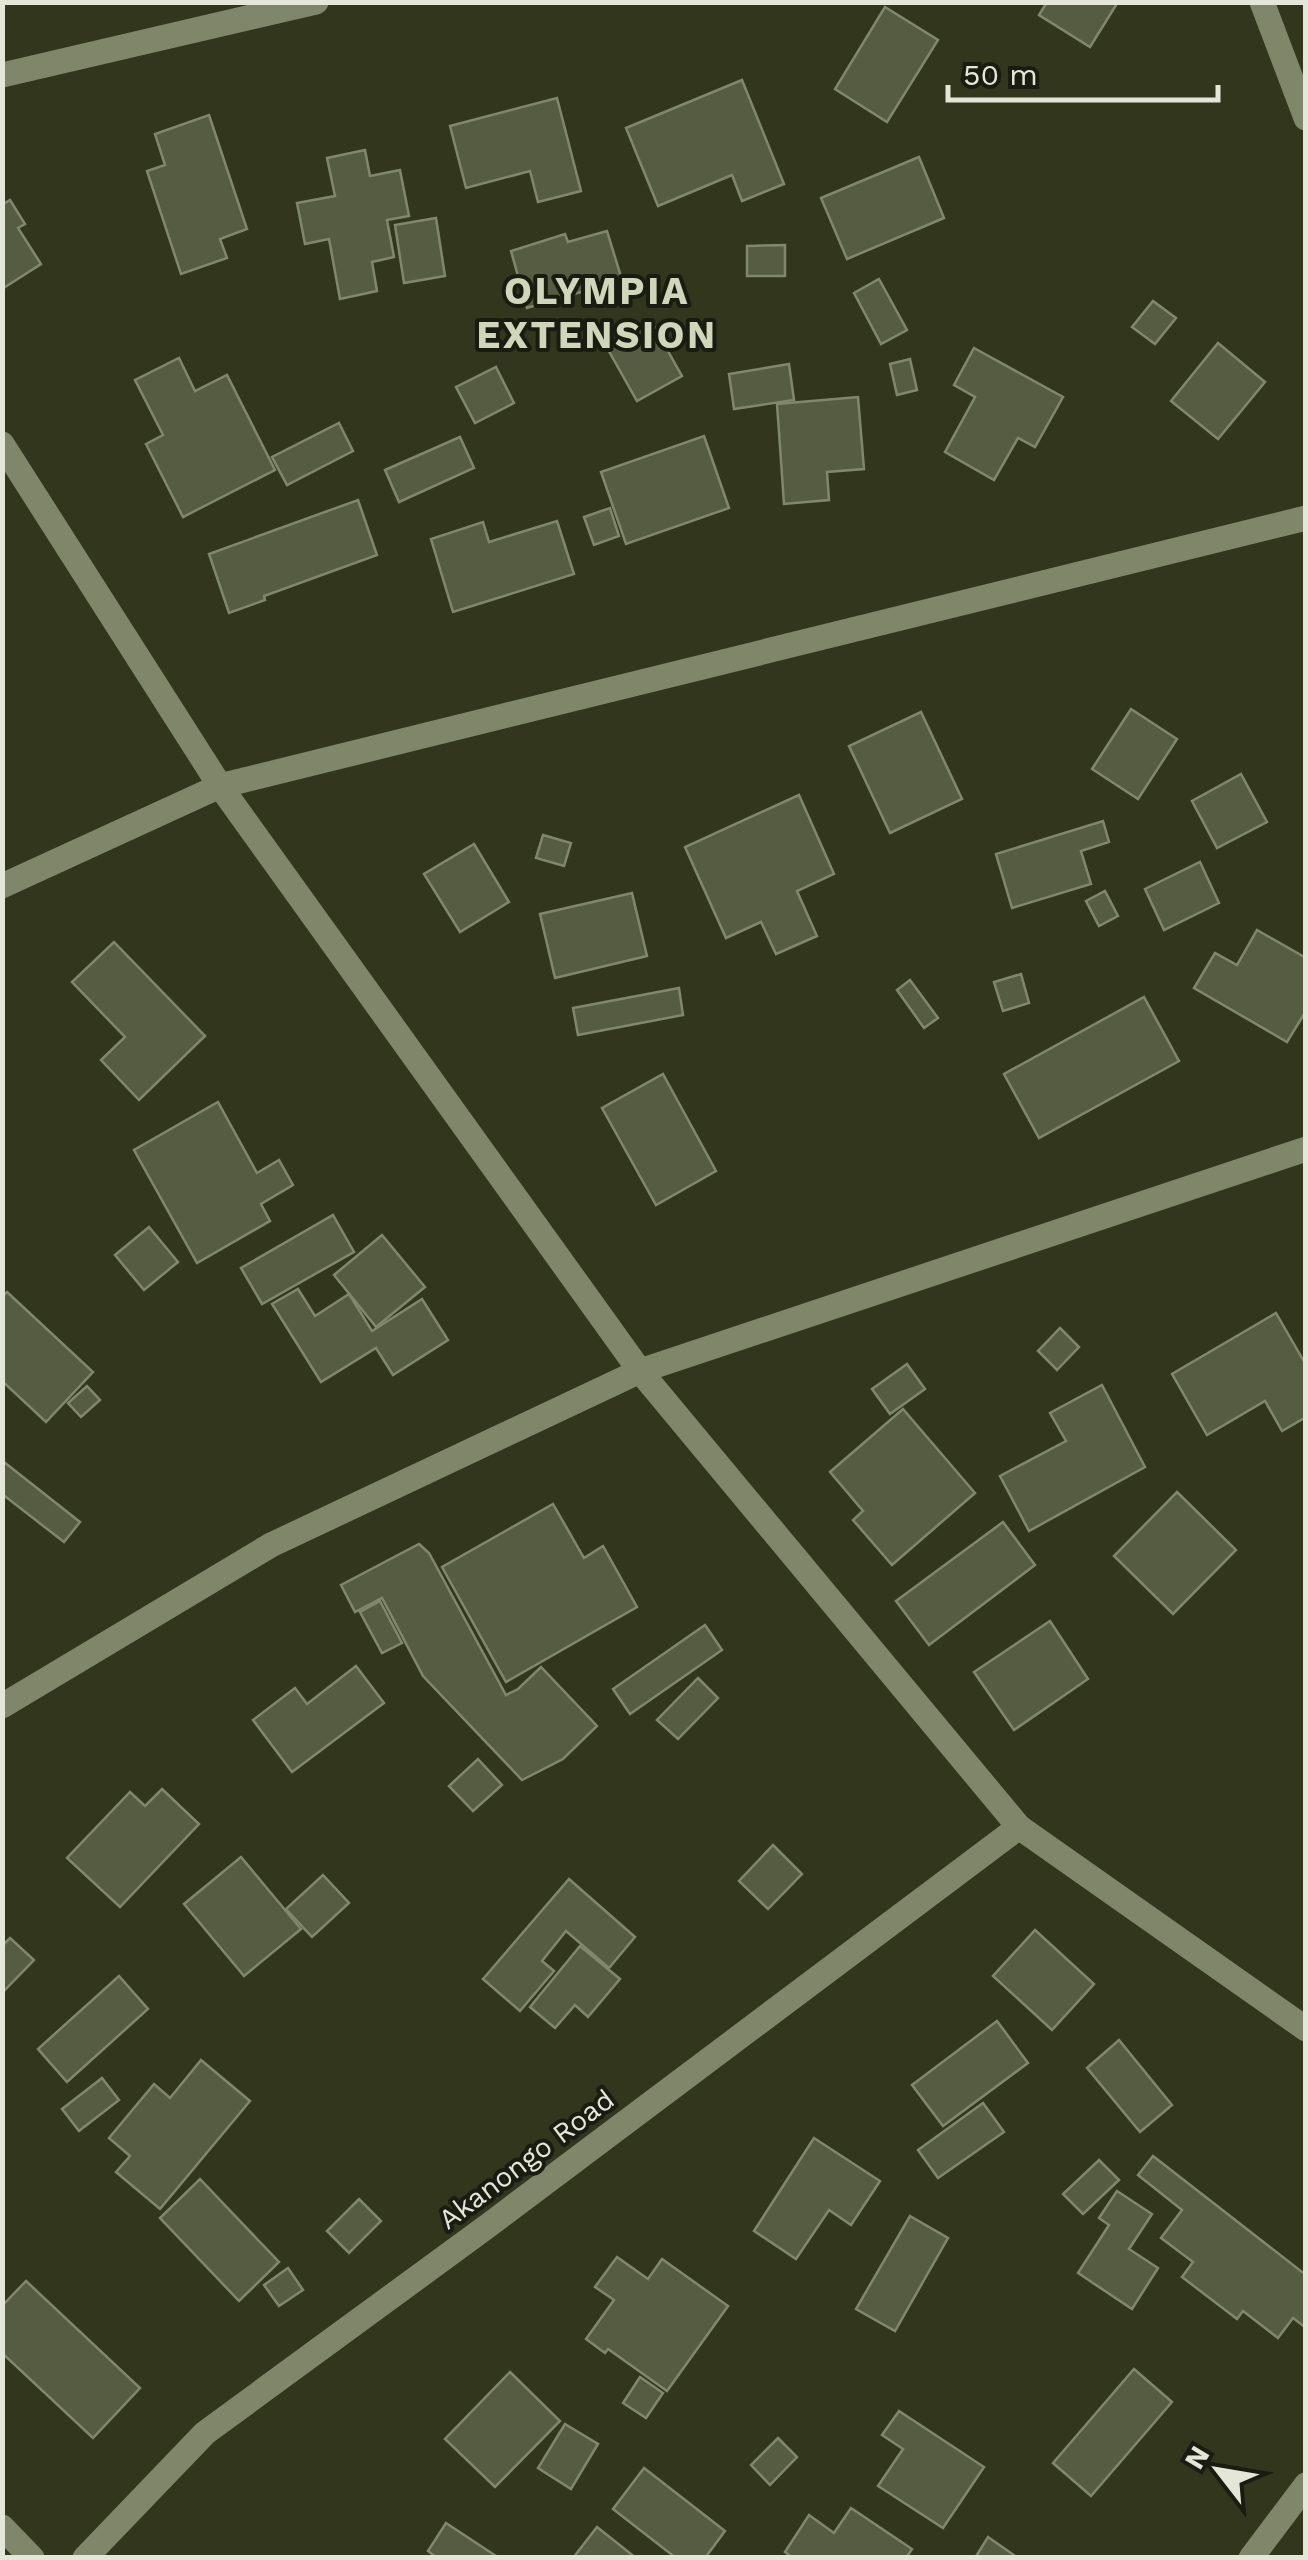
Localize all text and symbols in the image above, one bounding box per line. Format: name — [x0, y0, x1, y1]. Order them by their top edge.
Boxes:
scale bar — [948, 40, 1218, 102]
text: 50 m — [963, 57, 1038, 92]
district label: OLYMPIA EXTENSION — [476, 269, 718, 357]
street label: Akanongo Road — [432, 2083, 620, 2236]
north arrow — [1168, 2420, 1268, 2520]
text: N — [1178, 2440, 1216, 2475]

